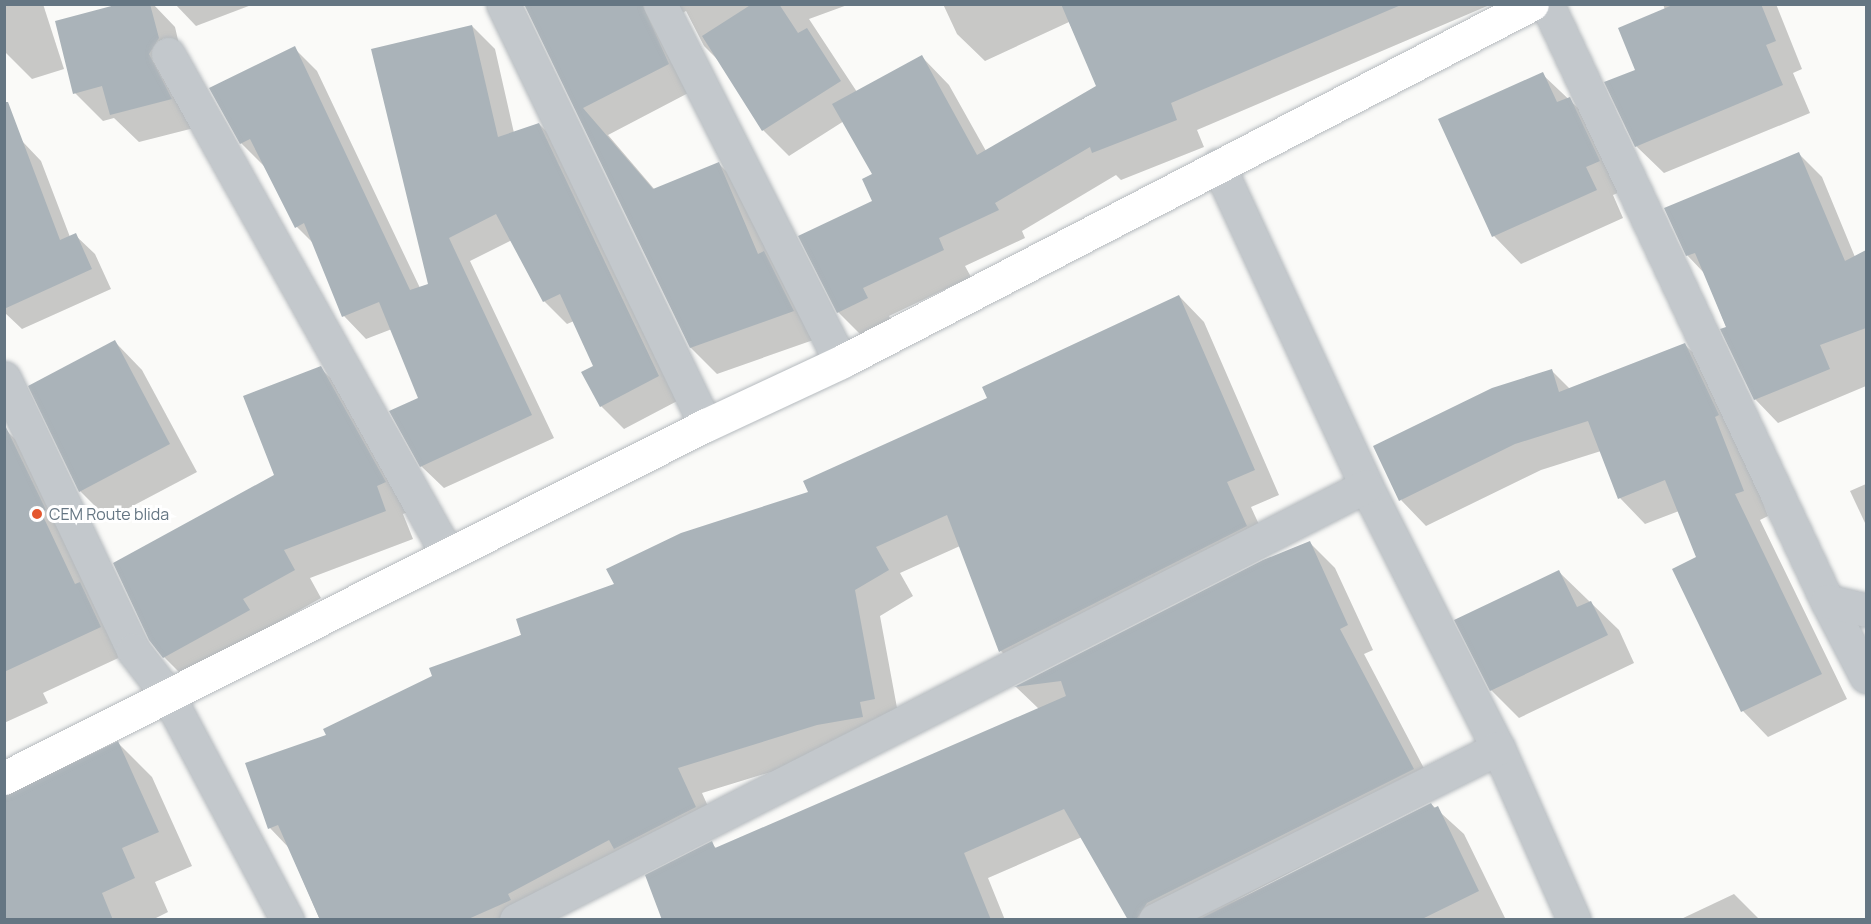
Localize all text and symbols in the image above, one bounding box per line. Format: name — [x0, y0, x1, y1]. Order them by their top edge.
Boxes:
place label: CEM Route blida — [49, 504, 169, 524]
marker: CEM Route blida — [30, 507, 44, 521]

